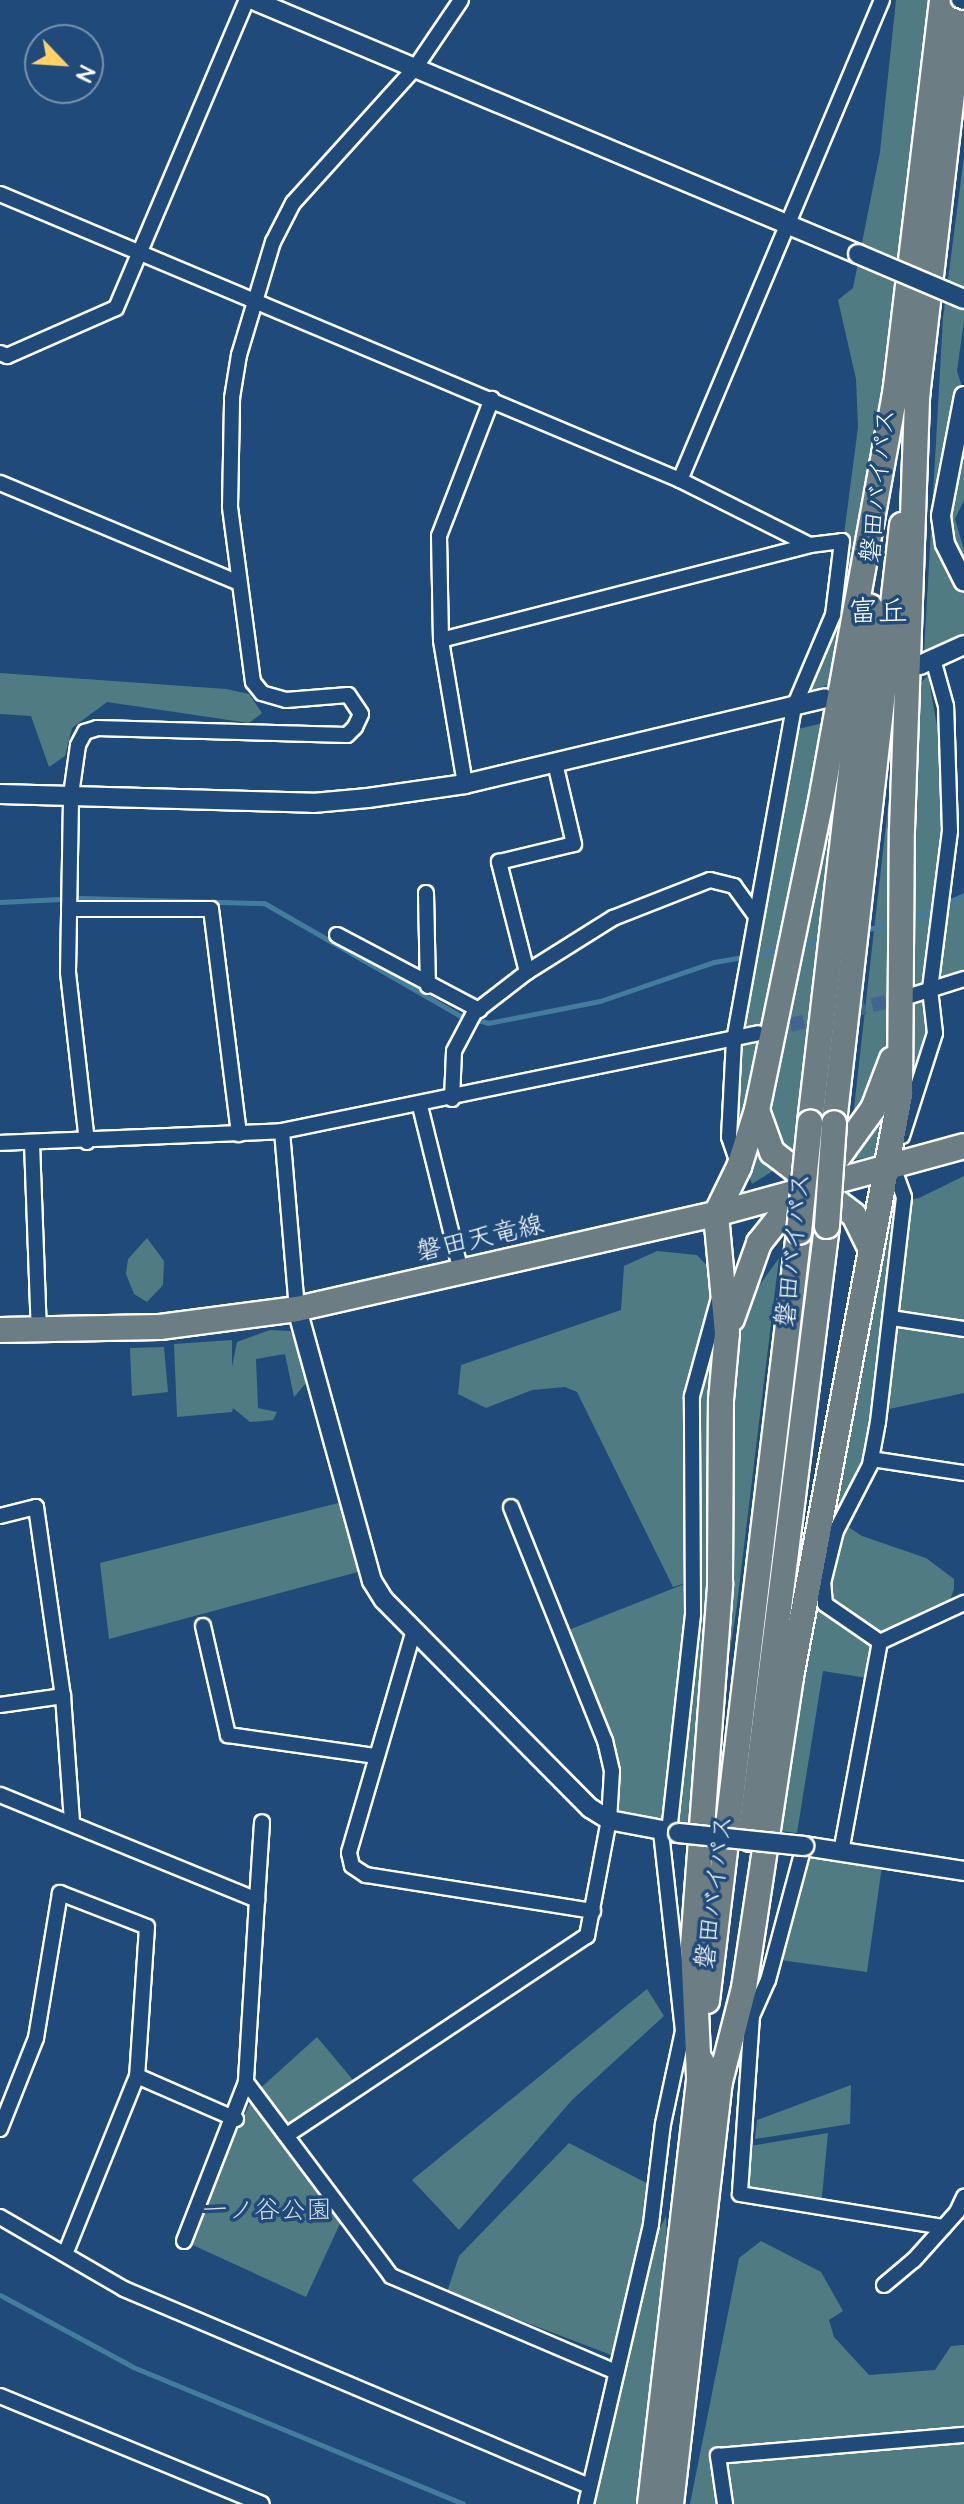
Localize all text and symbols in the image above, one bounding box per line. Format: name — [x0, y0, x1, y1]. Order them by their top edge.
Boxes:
north arrow — [24, 24, 104, 104]
text: N — [67, 61, 101, 86]
street label: 磐田バイパス — [855, 407, 903, 565]
district label: 富丘 — [848, 594, 908, 630]
street label: 磐田バイパス — [770, 1171, 818, 1329]
street label: 磐田天竜線 — [413, 1209, 547, 1269]
street label: 磐田バイパス — [690, 1813, 740, 1971]
park label: 一ノ谷公園 — [202, 2195, 332, 2227]

